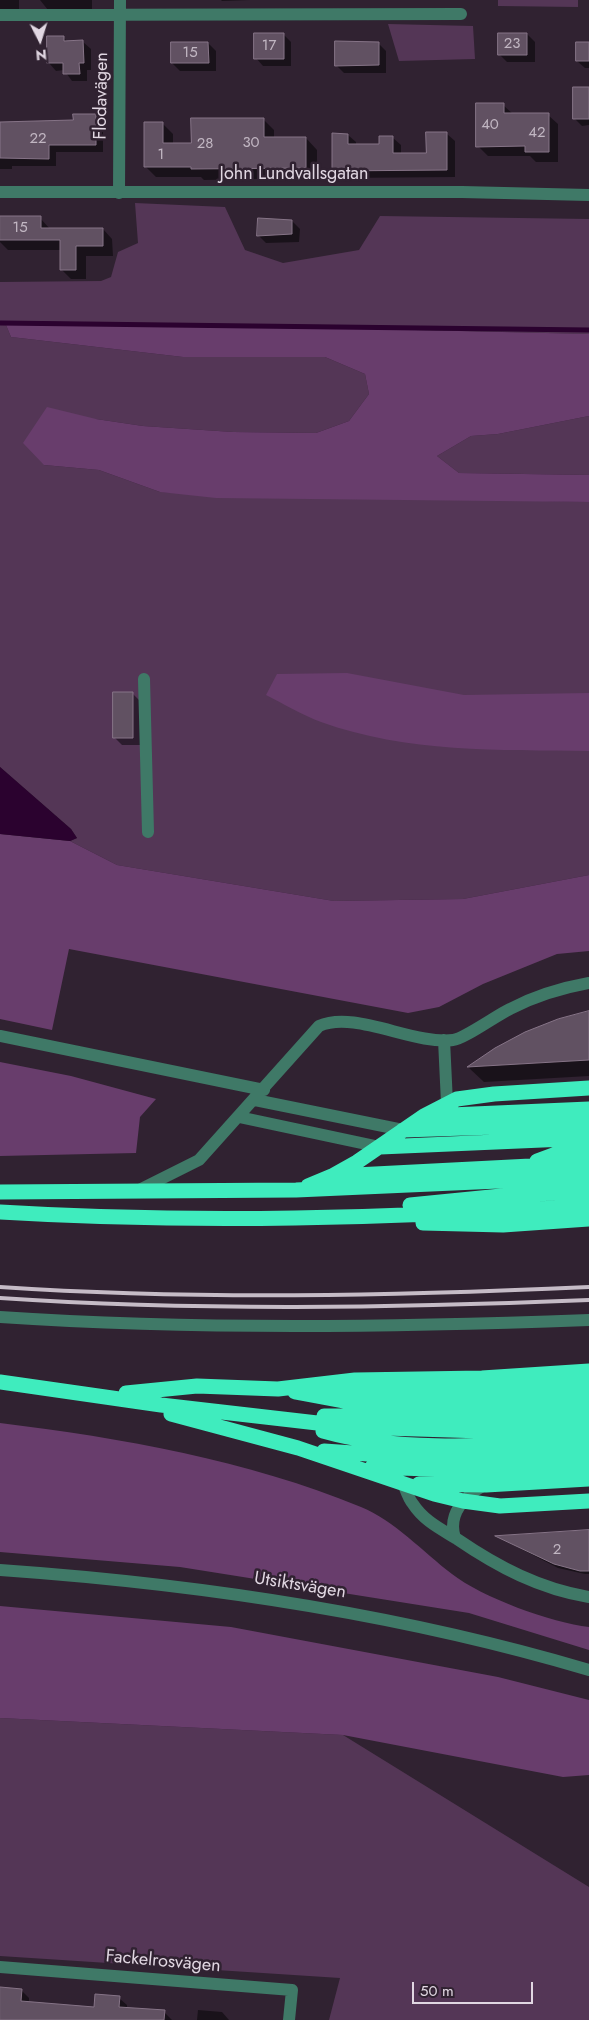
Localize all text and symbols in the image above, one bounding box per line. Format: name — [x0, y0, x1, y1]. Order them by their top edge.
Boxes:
north arrow — [15, 15, 65, 65]
house number: 23 — [504, 35, 520, 53]
house number: 17 — [262, 37, 276, 55]
text: N — [35, 44, 48, 65]
house number: 15 — [182, 44, 198, 62]
street label: Flodavägen — [90, 52, 114, 140]
house number: 40 — [481, 116, 499, 134]
house number: 42 — [528, 124, 546, 142]
house number: 22 — [29, 130, 47, 148]
house number: 30 — [242, 134, 260, 152]
house number: 28 — [197, 135, 213, 153]
house number: 1 — [158, 146, 164, 164]
street label: John Lundvallsgatan — [220, 164, 368, 186]
house number: 15 — [12, 219, 28, 237]
house number: 2 — [553, 1541, 561, 1559]
street label: Utsiktsvägen — [253, 1568, 347, 1604]
street label: Fackelrosvägen — [105, 1946, 221, 1978]
scale bar — [414, 1972, 535, 2004]
text: 50 m — [420, 1980, 454, 2002]

